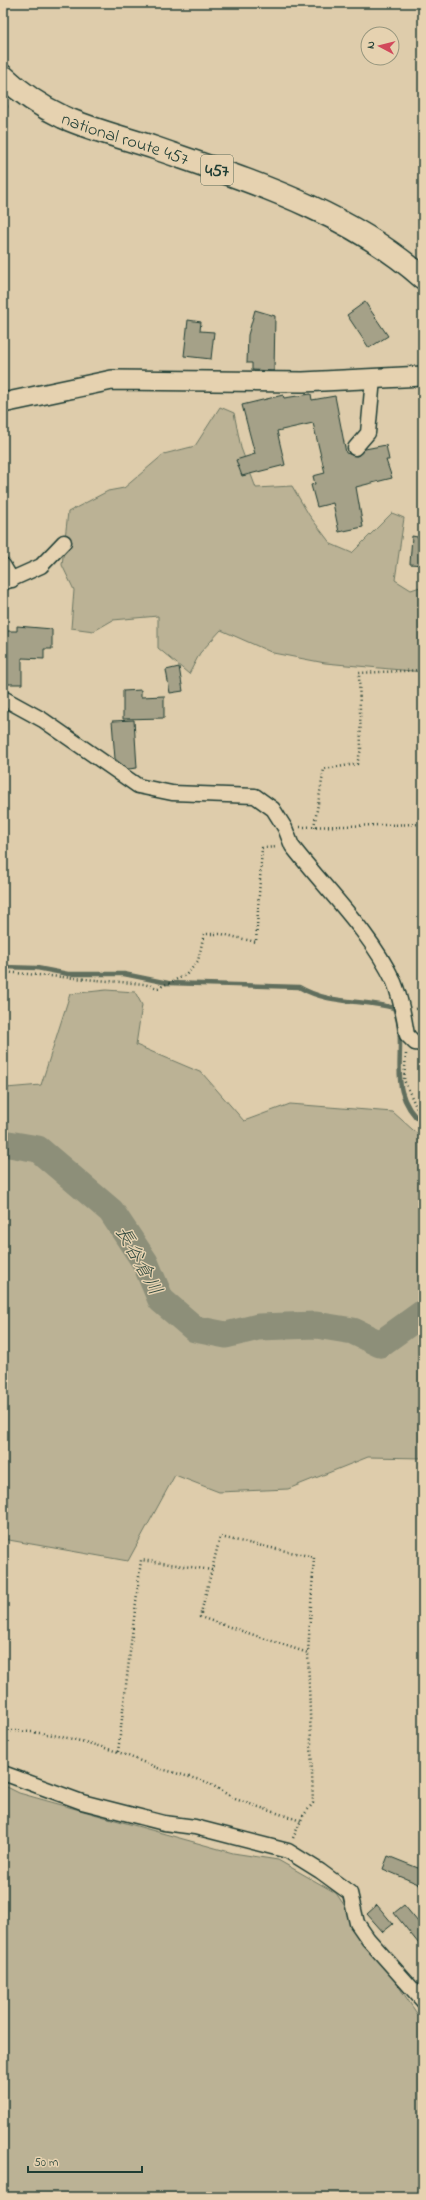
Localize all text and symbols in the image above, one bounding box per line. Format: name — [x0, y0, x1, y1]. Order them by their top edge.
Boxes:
north arrow — [360, 26, 400, 66]
text: N — [363, 40, 379, 50]
street label: national route 457 — [57, 107, 192, 174]
road number: 457 — [201, 155, 233, 185]
water label: 長谷倉川 — [108, 1221, 168, 1301]
scale bar — [28, 2148, 142, 2174]
text: 50 m — [34, 2154, 58, 2172]

